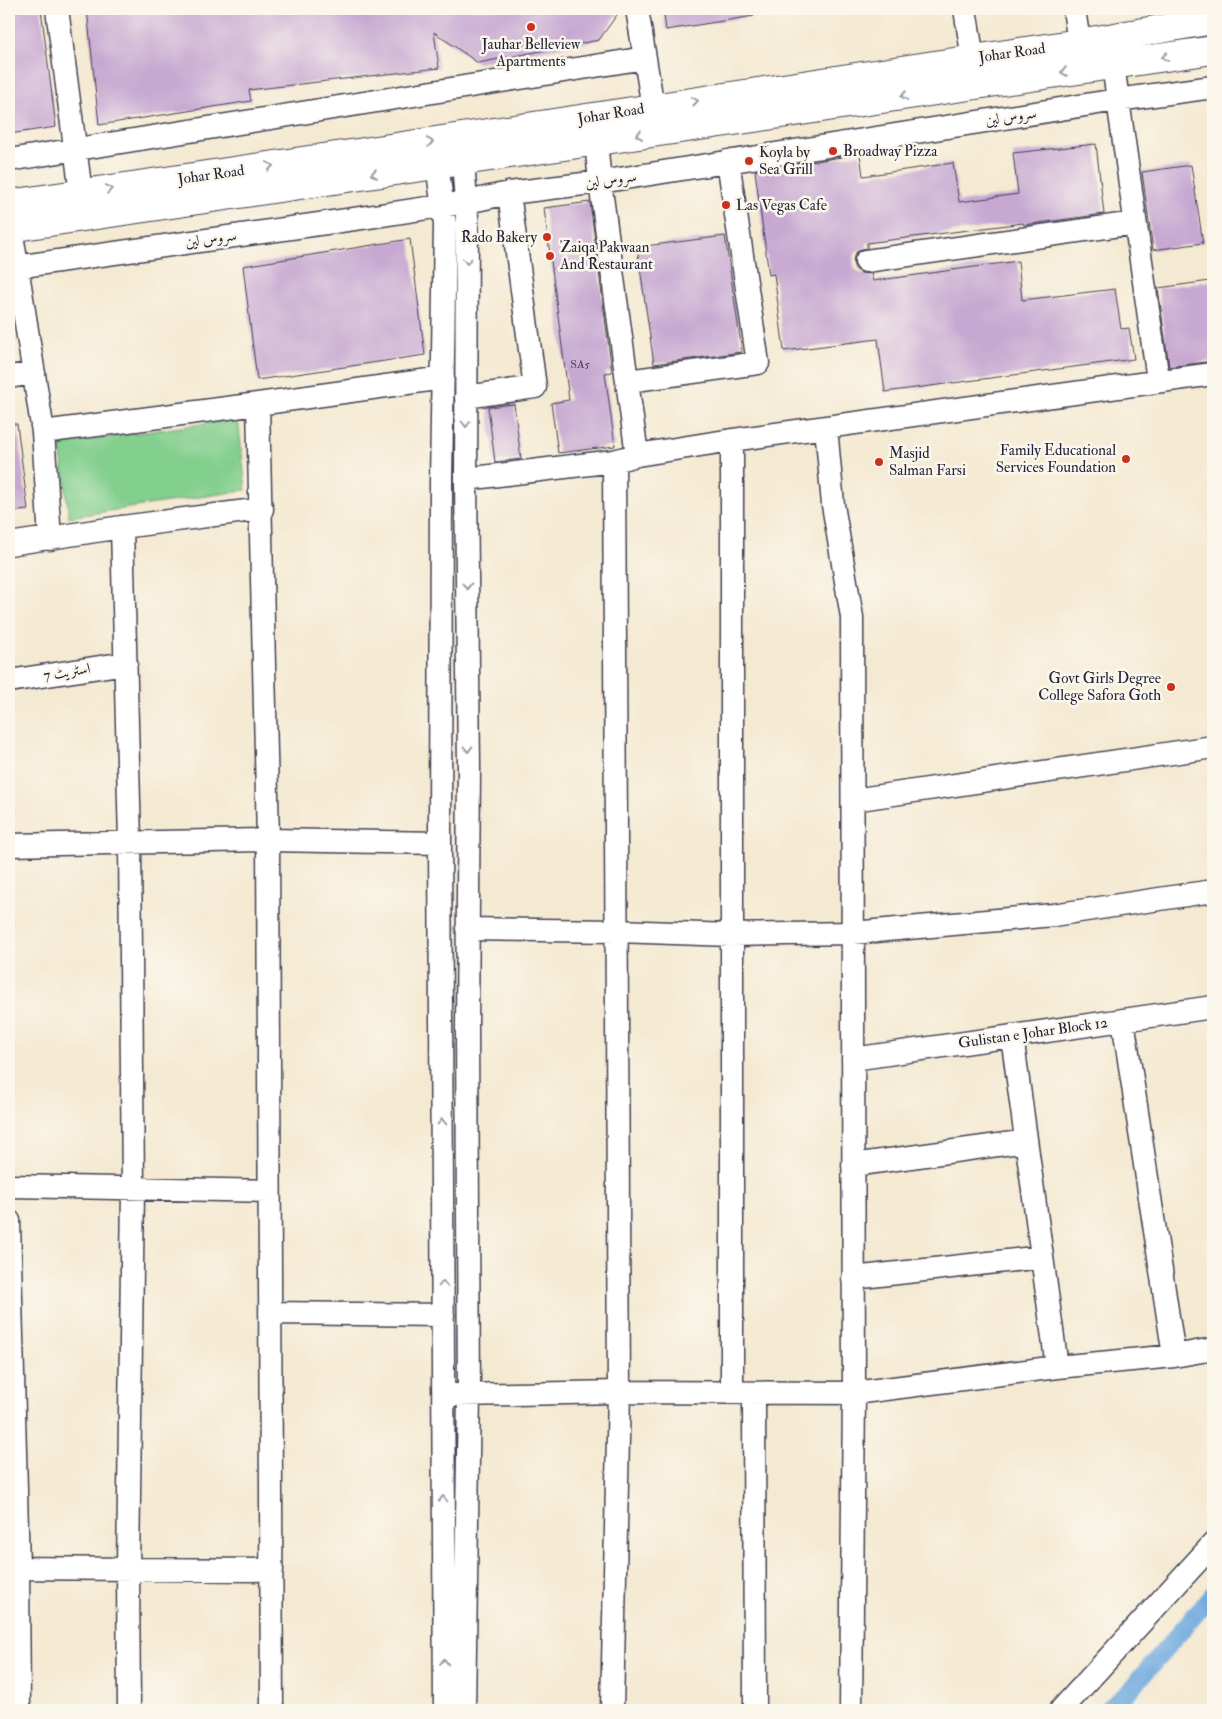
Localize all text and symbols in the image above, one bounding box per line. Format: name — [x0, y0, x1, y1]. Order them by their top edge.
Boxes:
marker: Jauhar Belleview Apartments — [525, 21, 537, 33]
place label: Jauhar Belleview Apartments — [481, 35, 581, 72]
street label: Johar Road — [976, 39, 1047, 68]
one-way arrow — [1161, 51, 1169, 62]
one-way arrow — [1060, 66, 1068, 77]
one-way arrow — [899, 90, 907, 101]
one-way arrow — [691, 97, 699, 107]
street label: Johar Road — [575, 99, 646, 130]
street label: سروس لین — [984, 104, 1038, 130]
one-way arrow — [635, 129, 643, 140]
one-way arrow — [427, 137, 435, 148]
place label: Broadway Pizza — [843, 142, 938, 161]
place label: Koyla by Sea Grill — [759, 143, 813, 179]
marker: Broadway Pizza — [827, 145, 839, 157]
marker: Koyla by Sea Grill — [743, 155, 755, 167]
street label: Johar Road — [175, 161, 246, 190]
one-way arrow — [266, 161, 274, 172]
street label: سروس لین — [584, 167, 638, 193]
one-way arrow — [370, 168, 379, 178]
one-way arrow — [105, 185, 113, 195]
place label: Las Vegas Cafe — [736, 196, 827, 215]
marker: Las Vegas Cafe — [720, 199, 732, 211]
street label: سروس لین — [184, 226, 238, 252]
place label: Rado Bakery — [461, 228, 537, 247]
marker: Rado Bakery — [541, 231, 553, 243]
place label: Zaiqa Pakwaan And Restaurant — [559, 238, 653, 274]
marker: Zaiqa Pakwaan And Restaurant — [544, 250, 556, 262]
one-way arrow — [462, 258, 472, 266]
house number: SA5 — [570, 357, 591, 372]
one-way arrow — [461, 420, 471, 428]
place label: Family Educational Services Foundation — [996, 441, 1116, 477]
place label: Masjid Salman Farsi — [889, 444, 966, 480]
marker: Family Educational Services Foundation — [1120, 453, 1132, 465]
marker: Masjid Salman Farsi — [873, 456, 885, 468]
one-way arrow — [462, 583, 472, 591]
street label: اسٹریٹ 7 — [42, 659, 92, 685]
place label: Govt Girls Degree College Safora Goth — [1038, 669, 1161, 705]
marker: Govt Girls Degree College Safora Goth — [1165, 681, 1177, 693]
one-way arrow — [463, 746, 473, 753]
street label: Gulistan e Johar Block 12 — [957, 1013, 1109, 1054]
one-way arrow — [437, 1117, 447, 1125]
one-way arrow — [438, 1280, 448, 1288]
one-way arrow — [438, 1495, 448, 1502]
one-way arrow — [439, 1657, 449, 1665]

